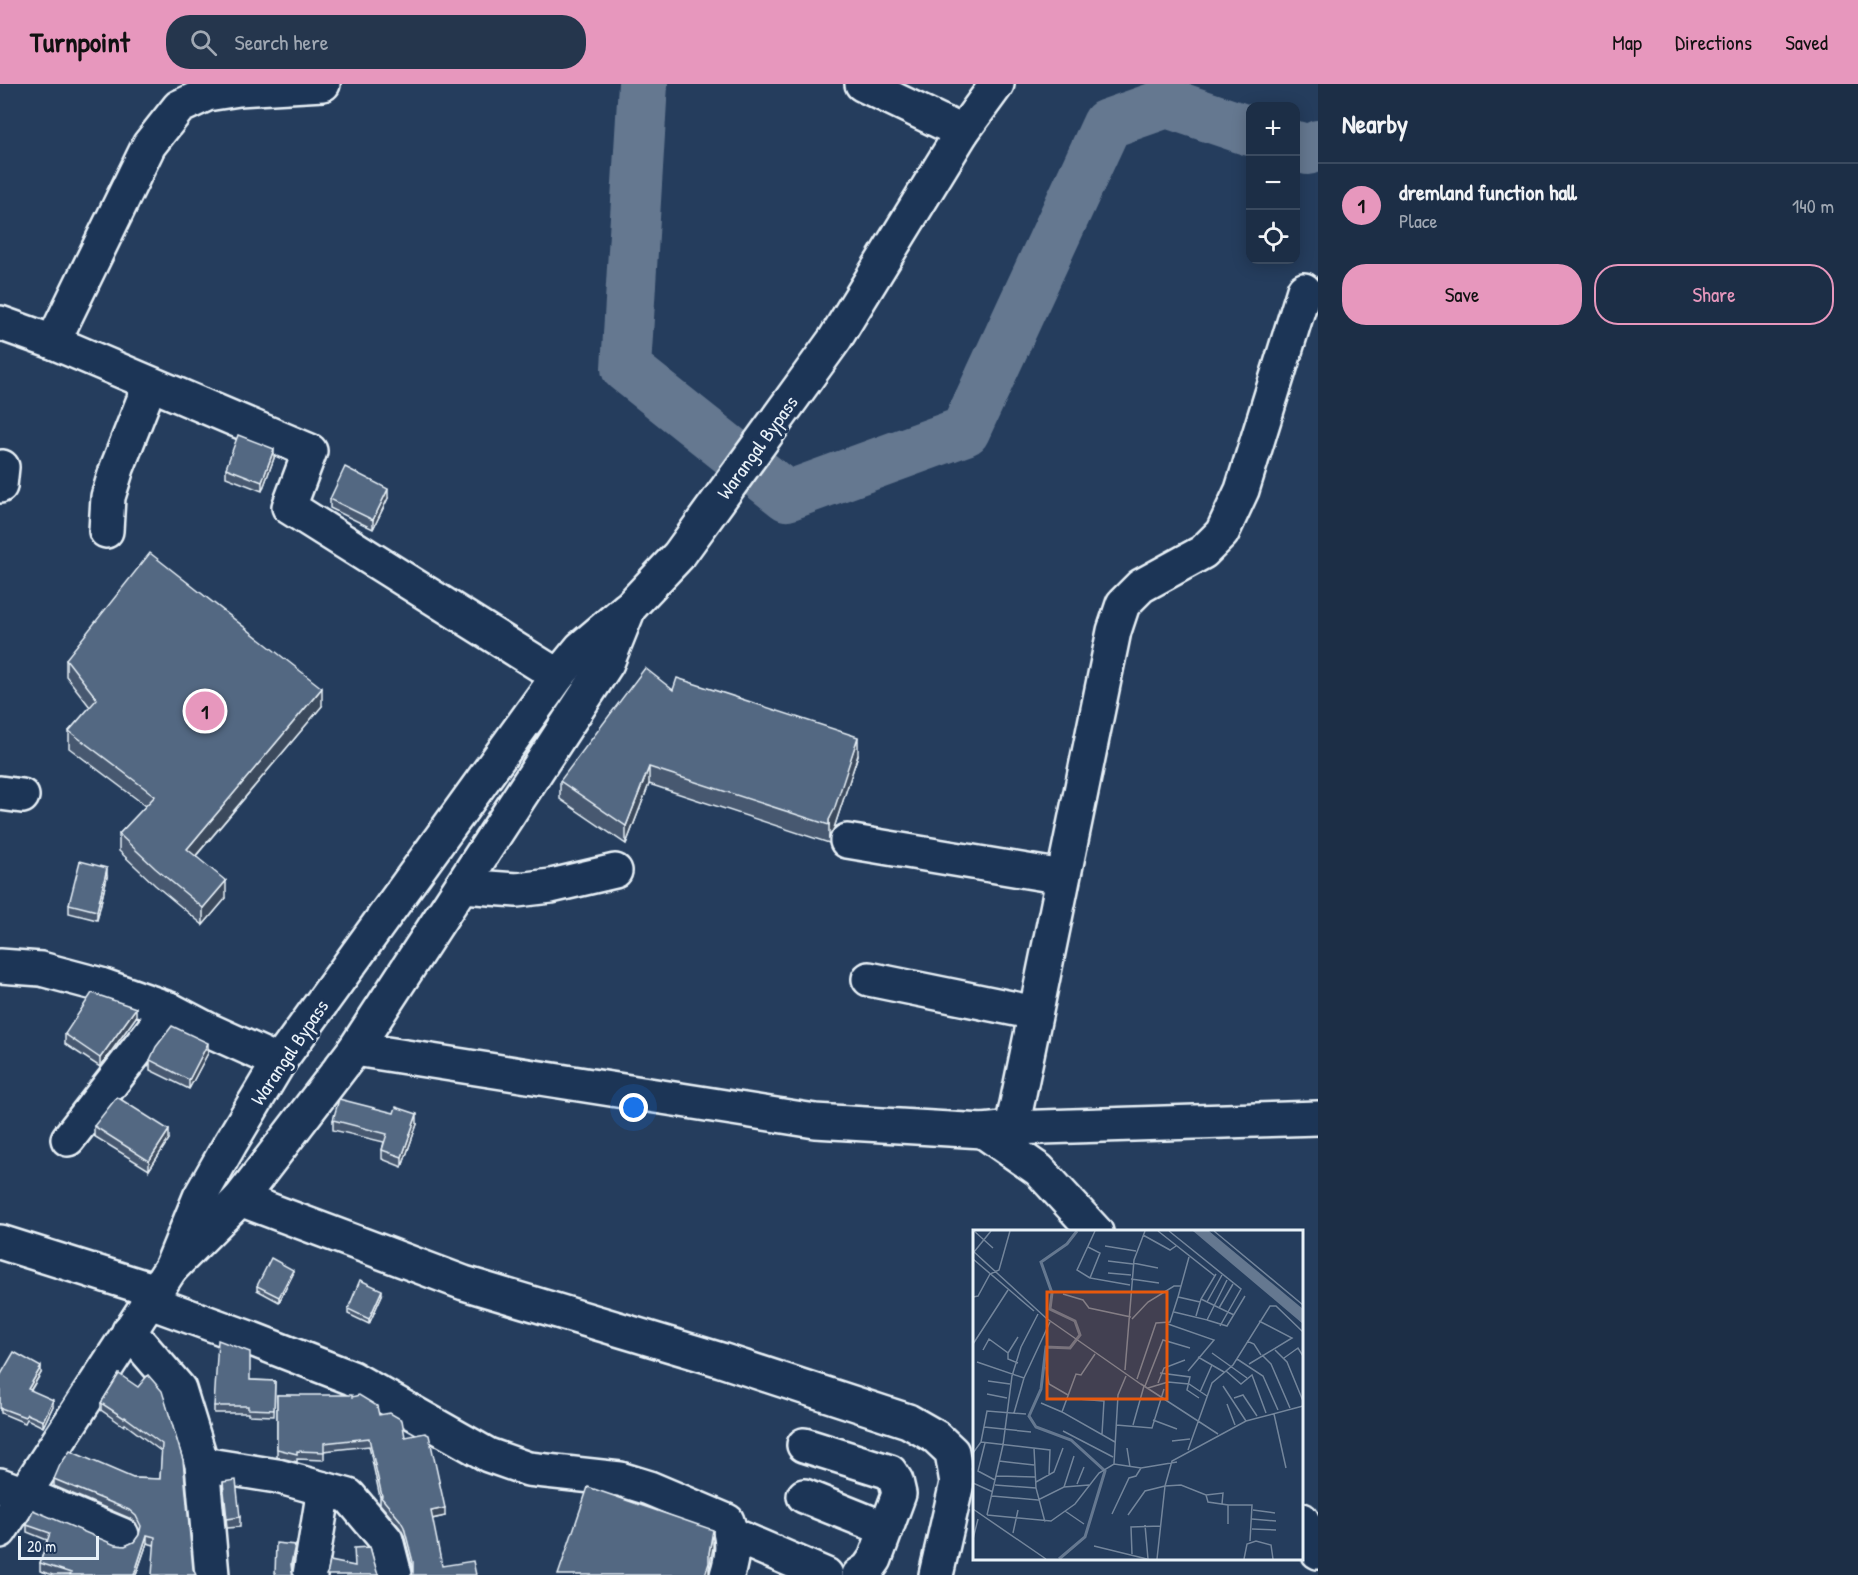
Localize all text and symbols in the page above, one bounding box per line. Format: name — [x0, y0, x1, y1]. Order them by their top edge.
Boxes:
search box — [166, 15, 586, 69]
text: Turnpoint — [30, 23, 130, 61]
icon: search — [187, 26, 220, 59]
text: Search here — [235, 27, 329, 57]
text: Map — [1612, 28, 1642, 57]
text: Directions — [1675, 28, 1752, 57]
text: Saved — [1785, 28, 1828, 57]
map controls — [1246, 102, 1300, 264]
button: + — [1246, 102, 1300, 156]
text: Nearby — [1342, 106, 1408, 141]
button: − — [1246, 156, 1300, 210]
text: dremland function hall — [1399, 177, 1577, 207]
text: 1 — [1358, 192, 1365, 219]
text: 140 m — [1792, 192, 1834, 219]
text: Place — [1399, 207, 1438, 234]
button: locate — [1246, 210, 1300, 264]
button: Save — [1342, 264, 1582, 325]
button: Share — [1594, 264, 1834, 325]
street label: Warangal Bypass — [710, 390, 804, 504]
pin: 1 — [186, 688, 224, 734]
street label: Warangal Bypass — [244, 994, 334, 1110]
your location — [619, 1093, 648, 1122]
inset map — [973, 1230, 1303, 1560]
scale bar — [18, 1533, 99, 1560]
text: 20 m — [27, 1535, 56, 1557]

